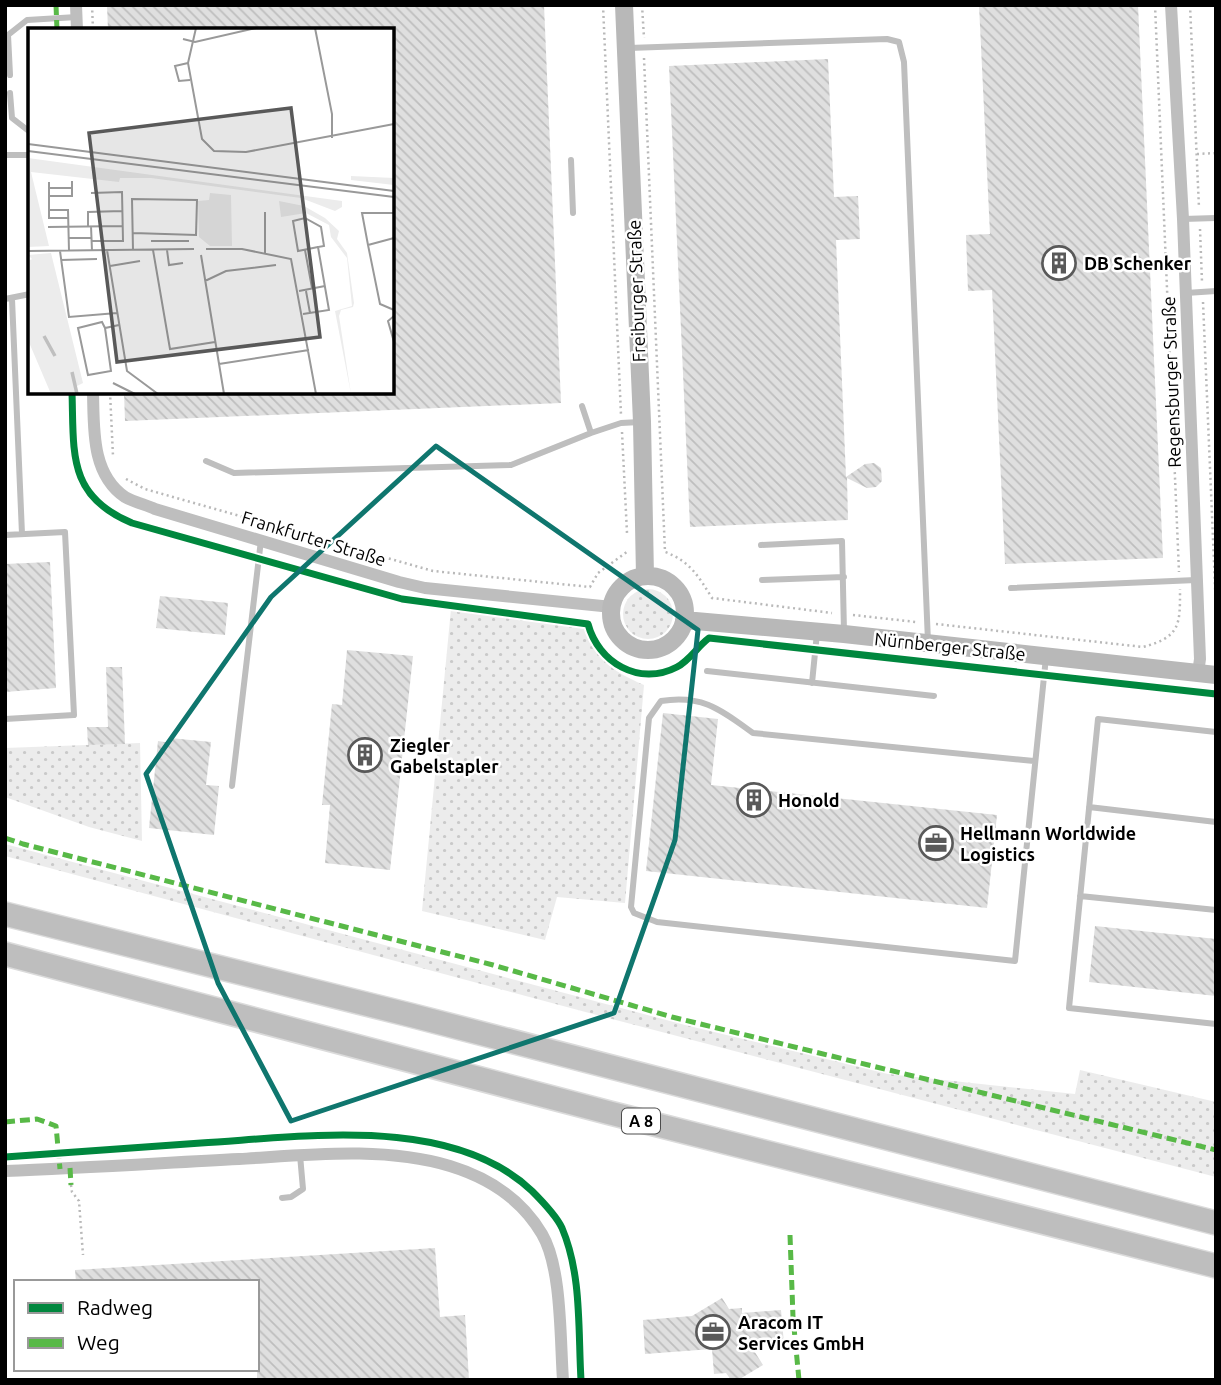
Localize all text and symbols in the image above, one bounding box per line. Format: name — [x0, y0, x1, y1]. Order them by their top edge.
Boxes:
inset map — [28, 28, 394, 394]
street label: Freiburger Straße — [624, 219, 648, 363]
building icon: DB Schenker — [1040, 244, 1078, 282]
place label: DB Schenker — [1084, 253, 1192, 273]
street label: Regensburger Straße — [1158, 296, 1184, 468]
street label: Frankfurter Straße — [239, 507, 389, 569]
street label: Nürnberger Straße — [873, 628, 1027, 664]
place label: Ziegler Gabelstapler — [390, 735, 499, 776]
building icon: Ziegler Gabelstapler — [346, 736, 384, 774]
building icon: Honold — [735, 781, 773, 819]
place label: Honold — [778, 790, 840, 810]
place label: Hellmann Worldwide Logistics — [960, 823, 1136, 864]
office icon: Hellmann Worldwide Logistics — [917, 824, 955, 862]
road number: A 8 — [622, 1108, 660, 1134]
legend — [14, 1280, 259, 1371]
text: Radweg — [77, 1295, 153, 1319]
place label: Aracom IT Services GmbH — [738, 1312, 865, 1353]
office icon: Aracom IT Services GmbH — [694, 1313, 732, 1351]
text: Weg — [77, 1330, 120, 1354]

